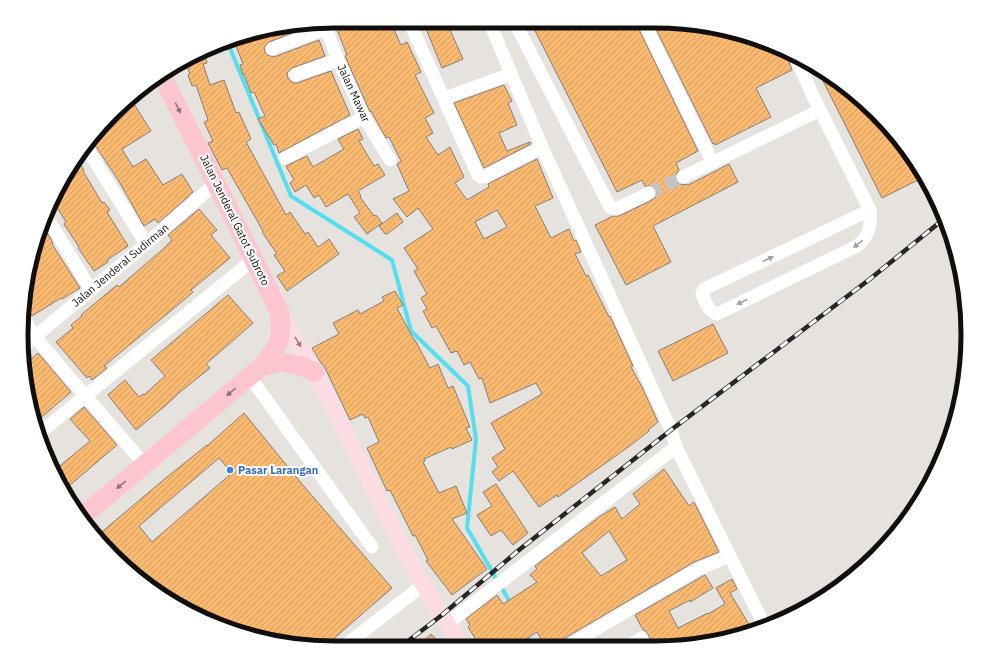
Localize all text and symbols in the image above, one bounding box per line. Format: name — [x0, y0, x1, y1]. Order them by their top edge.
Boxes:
street label: Jalan Mawar — [335, 62, 373, 124]
one-way arrow — [175, 103, 182, 114]
street label: Jalan Jenderal Gatot Subroto — [197, 152, 273, 288]
street label: Jalan Jenderal Sudirman — [69, 220, 171, 310]
one-way arrow — [853, 240, 864, 248]
one-way arrow — [762, 256, 773, 262]
one-way arrow — [736, 299, 748, 305]
one-way arrow — [294, 336, 301, 348]
one-way arrow — [226, 388, 236, 397]
place label: Pasar Larangan — [238, 463, 318, 477]
marker: Pasar Larangan — [225, 465, 235, 475]
one-way arrow — [115, 480, 126, 489]

